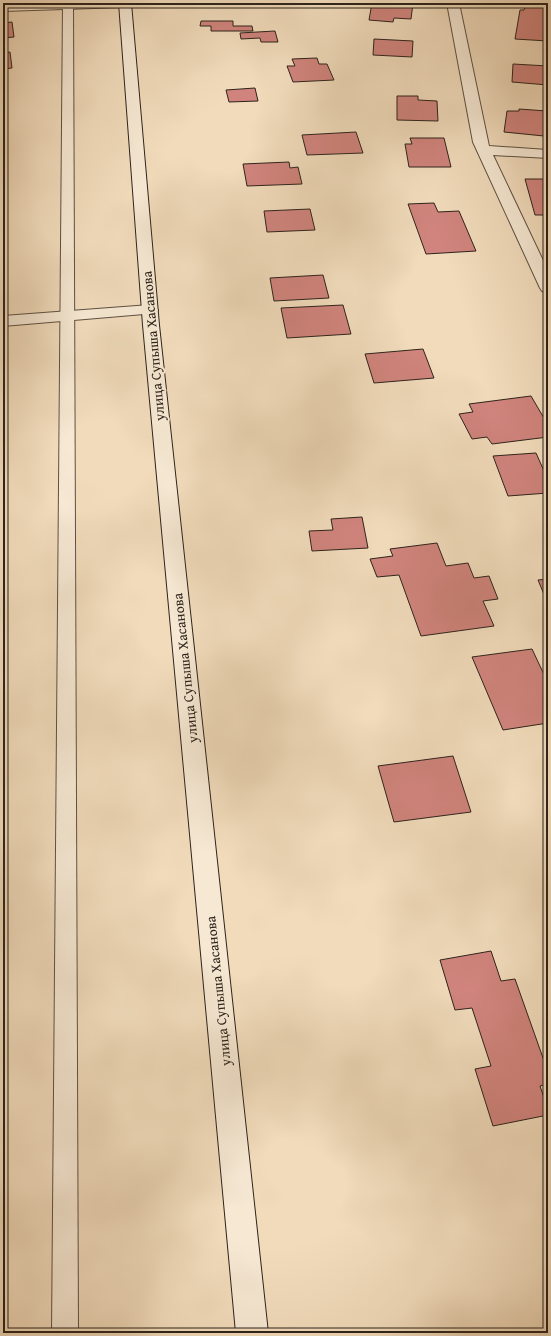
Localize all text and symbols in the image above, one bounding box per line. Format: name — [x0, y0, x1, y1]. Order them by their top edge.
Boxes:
street label: улица Супыша Хасанова — [136, 270, 170, 423]
street label: улица Супыша Хасанова — [167, 592, 203, 745]
street label: улица Супыша Хасанова — [200, 915, 236, 1068]

